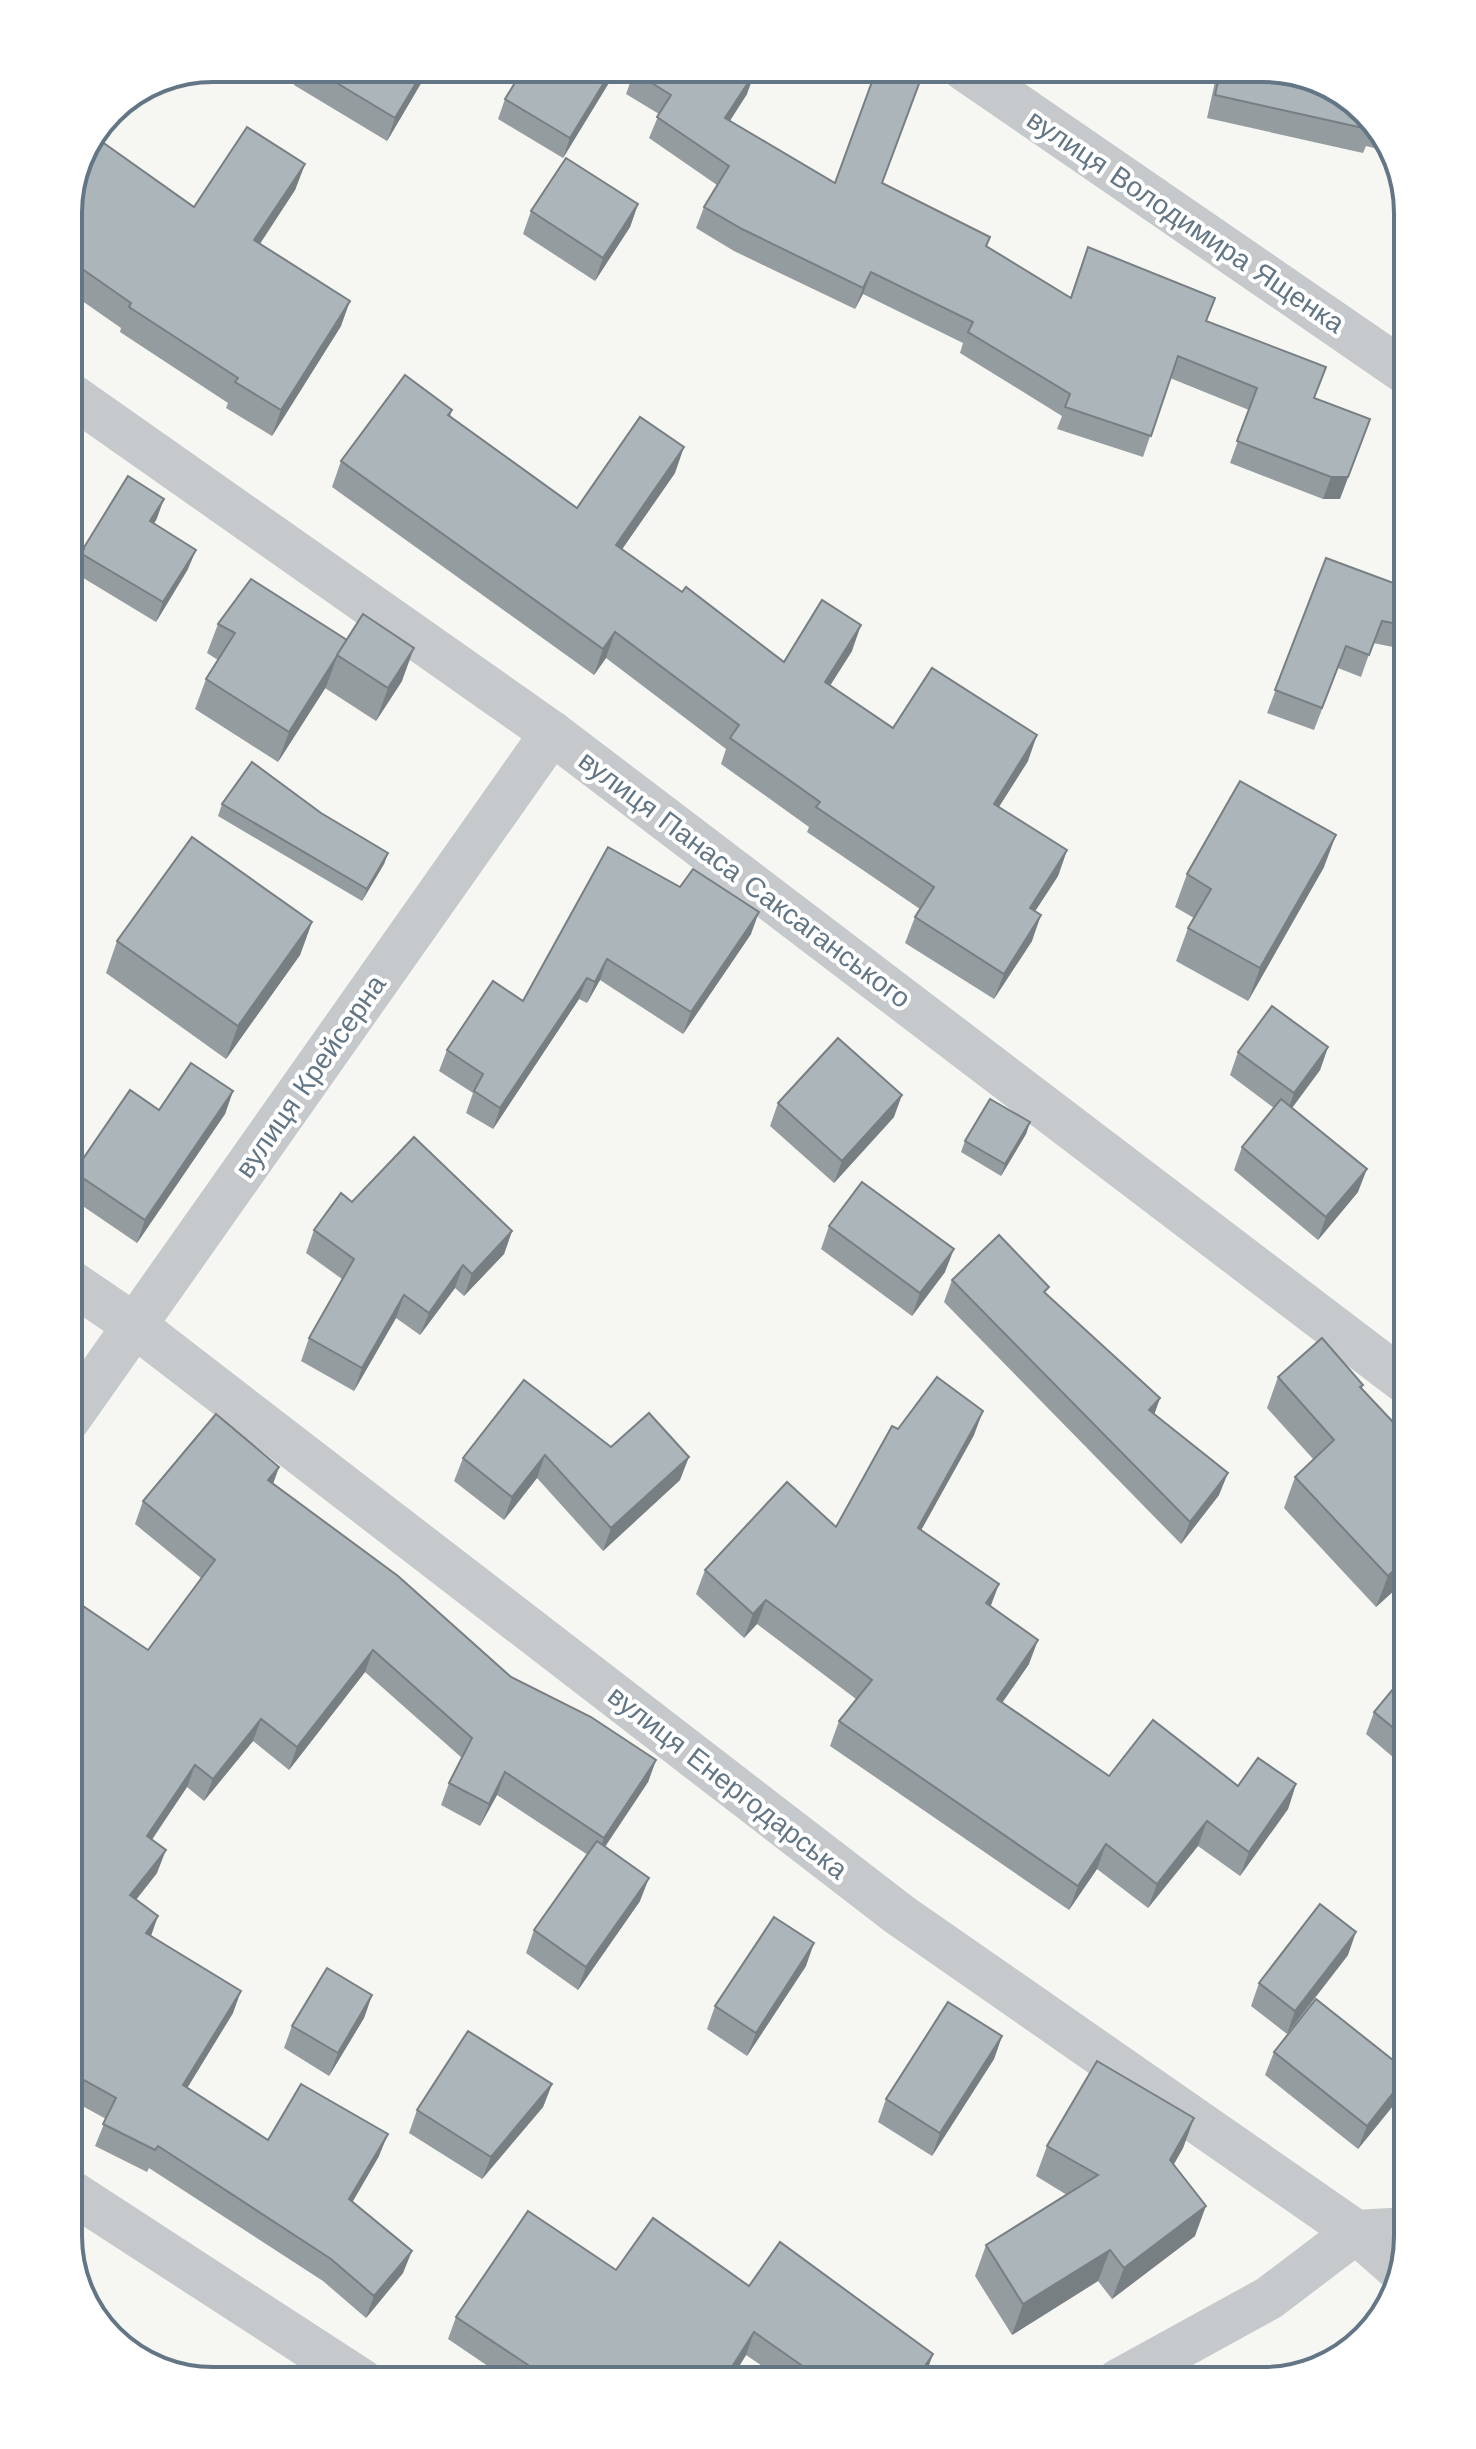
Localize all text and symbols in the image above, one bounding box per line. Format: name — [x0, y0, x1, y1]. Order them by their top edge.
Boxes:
street label: вулиця Володимира Ященка — [1021, 103, 1351, 340]
street label: вулиця Панаса Саксаганського — [572, 744, 917, 1015]
street label: вулиця Крейсерна — [228, 968, 393, 1184]
street label: вулиця Енергодарська — [601, 1679, 854, 1886]

